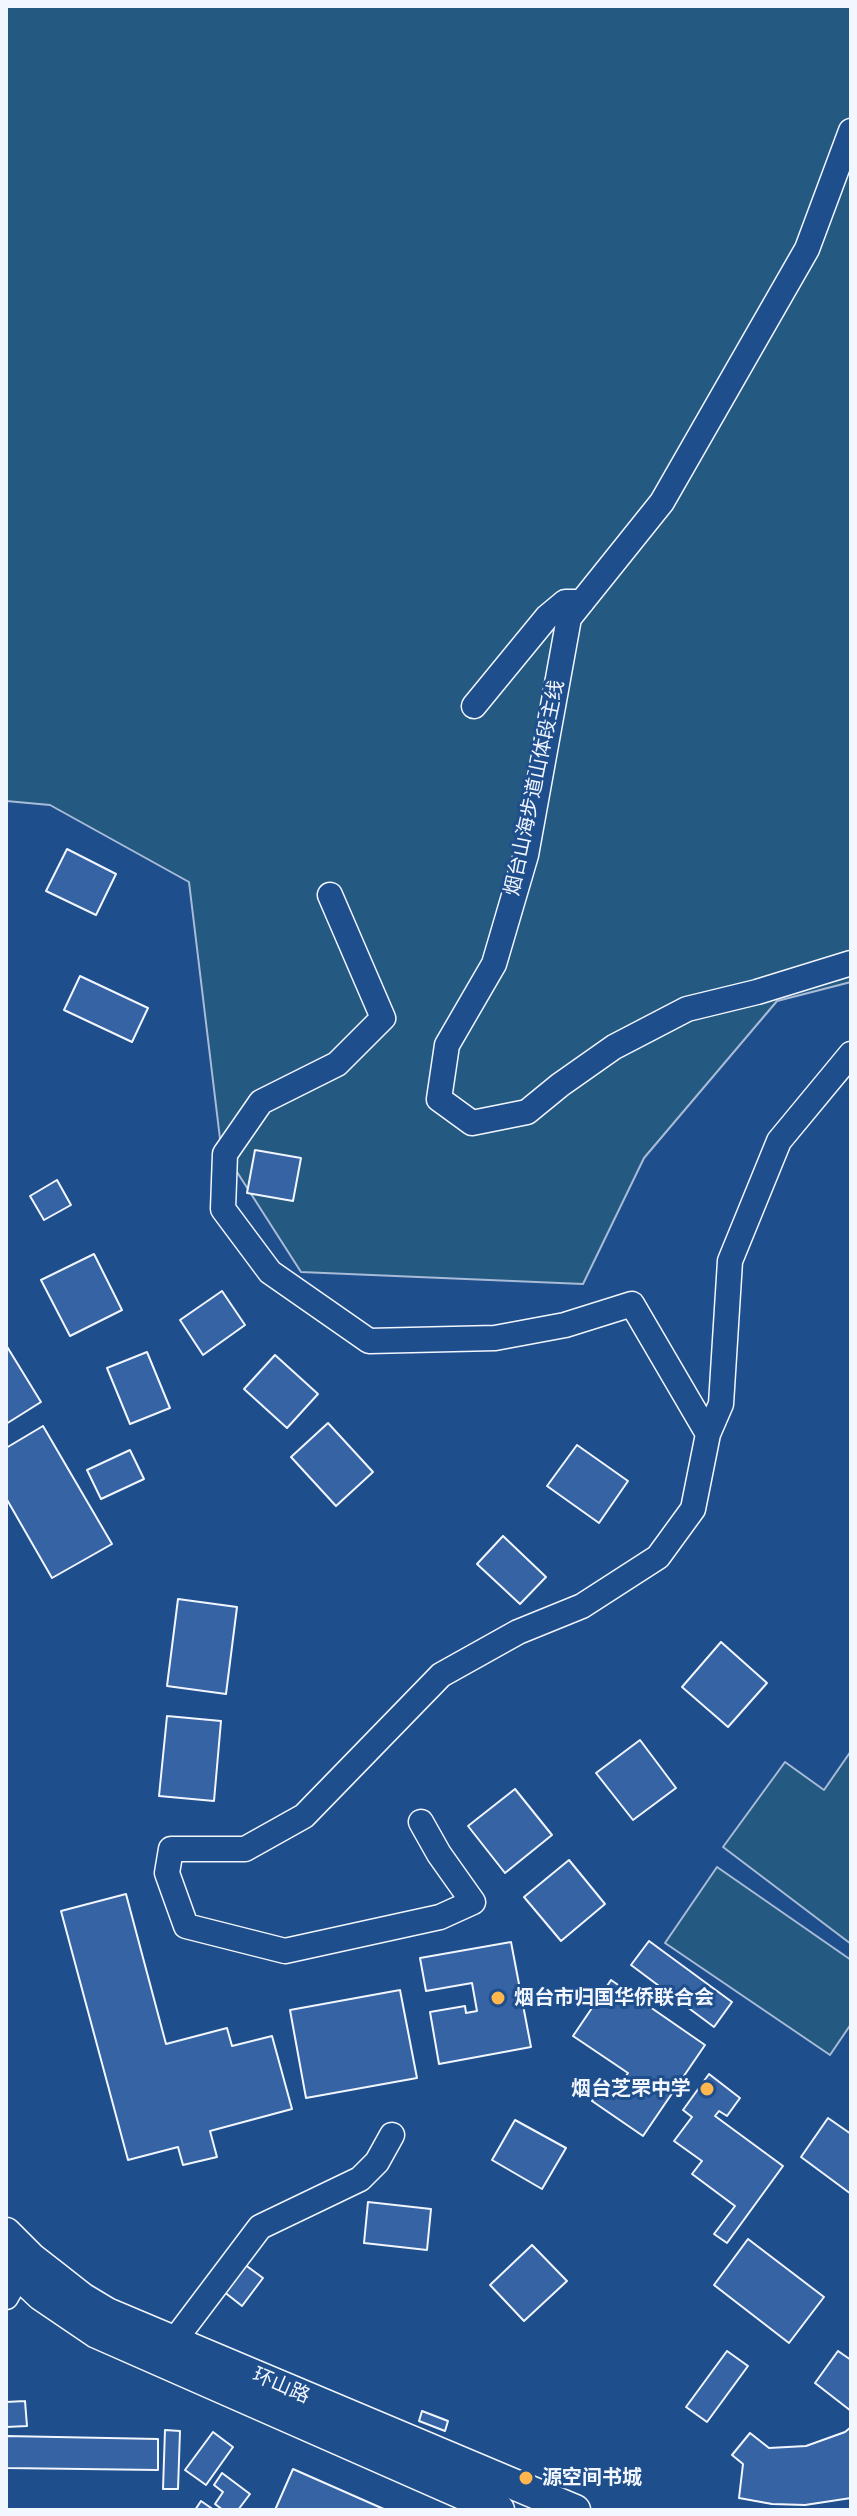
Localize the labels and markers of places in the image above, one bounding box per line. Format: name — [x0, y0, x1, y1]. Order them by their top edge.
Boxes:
place label: 烟台市归国华侨联合会 — [514, 1986, 714, 2010]
marker: 烟台市归国华侨联合会 — [489, 1989, 507, 2007]
place label: 烟台芝罘中学 — [571, 2077, 691, 2101]
marker: 烟台芝罘中学 — [698, 2080, 716, 2098]
place label: 源空间书城 — [542, 2466, 642, 2490]
marker: 源空间书城 — [517, 2469, 535, 2487]

